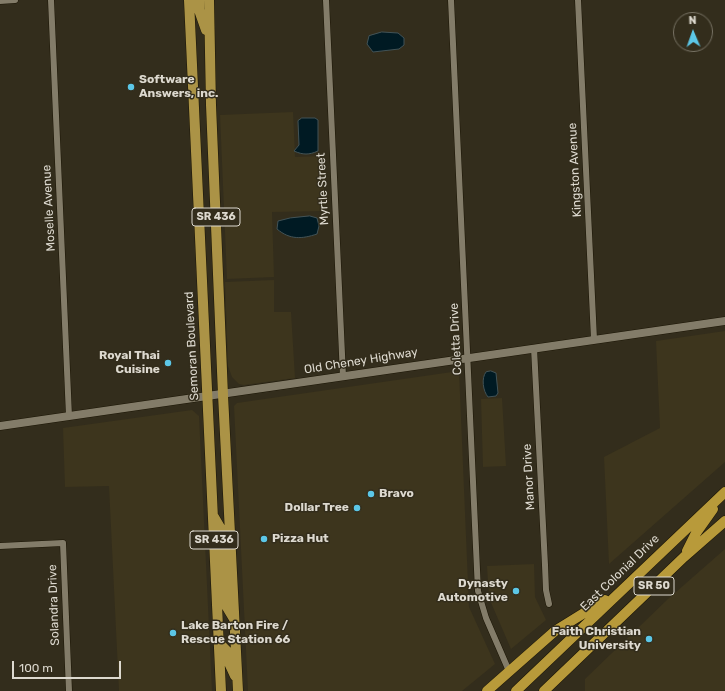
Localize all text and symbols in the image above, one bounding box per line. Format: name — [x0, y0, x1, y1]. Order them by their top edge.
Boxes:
north arrow — [673, 12, 713, 52]
text: N — [688, 14, 697, 27]
place label: Software Answers, inc. — [139, 73, 218, 101]
marker: Software Answers, inc. — [126, 82, 136, 92]
street label: Kingston Avenue — [565, 122, 585, 218]
street label: Myrtle Street — [314, 152, 332, 226]
street label: Moselle Avenue — [40, 164, 58, 252]
road number: SR 436 — [192, 208, 240, 226]
street label: Semoran Boulevard — [182, 291, 202, 401]
street label: Coletta Drive — [447, 303, 465, 375]
street label: Old Cheney Highway — [303, 345, 419, 377]
place label: Royal Thai Cuisine — [99, 349, 160, 377]
marker: Royal Thai Cuisine — [163, 358, 173, 368]
street label: Manor Drive — [520, 443, 538, 511]
place label: Bravo — [379, 487, 414, 501]
marker: Bravo — [366, 489, 376, 499]
place label: Dollar Tree — [285, 501, 349, 515]
marker: Dollar Tree — [352, 503, 362, 513]
road number: SR 436 — [190, 531, 238, 549]
place label: Pizza Hut — [272, 532, 329, 546]
street label: East Colonial Drive — [578, 532, 662, 614]
marker: Pizza Hut — [259, 534, 269, 544]
street label: Solandra Drive — [45, 564, 63, 646]
place label: Dynasty Automotive — [437, 577, 508, 605]
road number: SR 50 — [634, 577, 674, 595]
marker: Dynasty Automotive — [511, 586, 521, 596]
place label: Lake Barton Fire / Rescue Station 66 — [181, 619, 290, 647]
place label: Faith Christian University — [552, 625, 641, 653]
marker: Lake Barton Fire / Rescue Station 66 — [168, 628, 178, 638]
marker: Faith Christian University — [644, 634, 654, 644]
scale bar — [14, 653, 123, 679]
text: 100 m — [19, 661, 53, 675]

